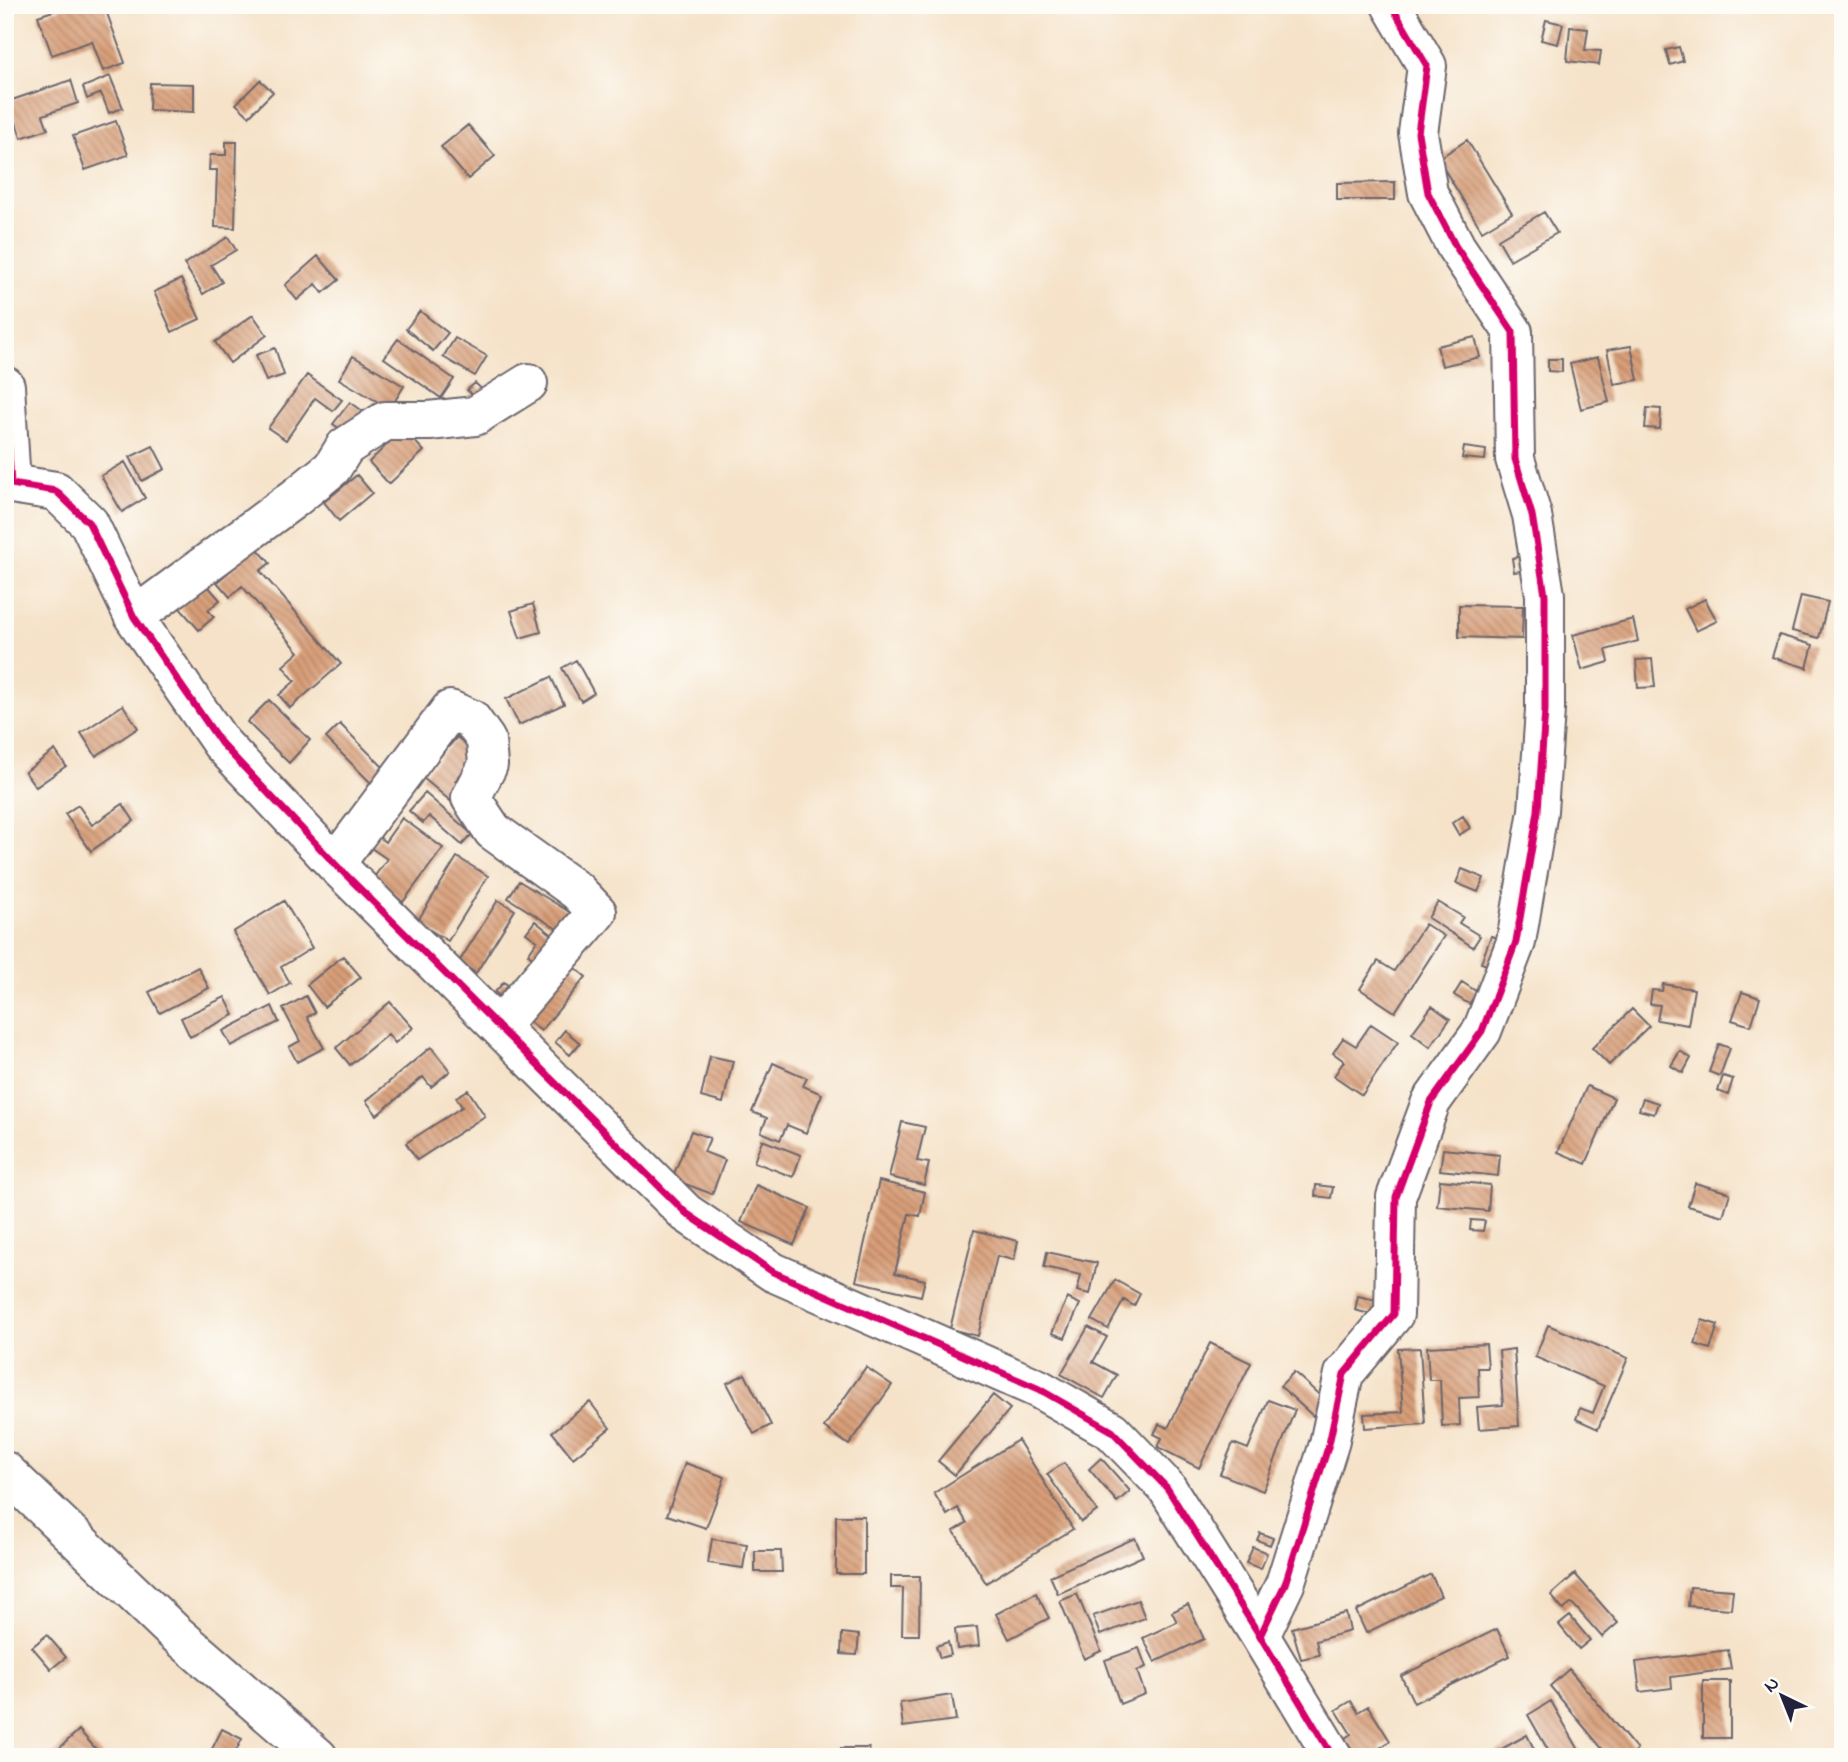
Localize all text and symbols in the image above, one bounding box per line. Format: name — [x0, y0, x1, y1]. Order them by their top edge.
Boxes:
north arrow — [1746, 1660, 1816, 1730]
text: N — [1758, 1671, 1786, 1700]

